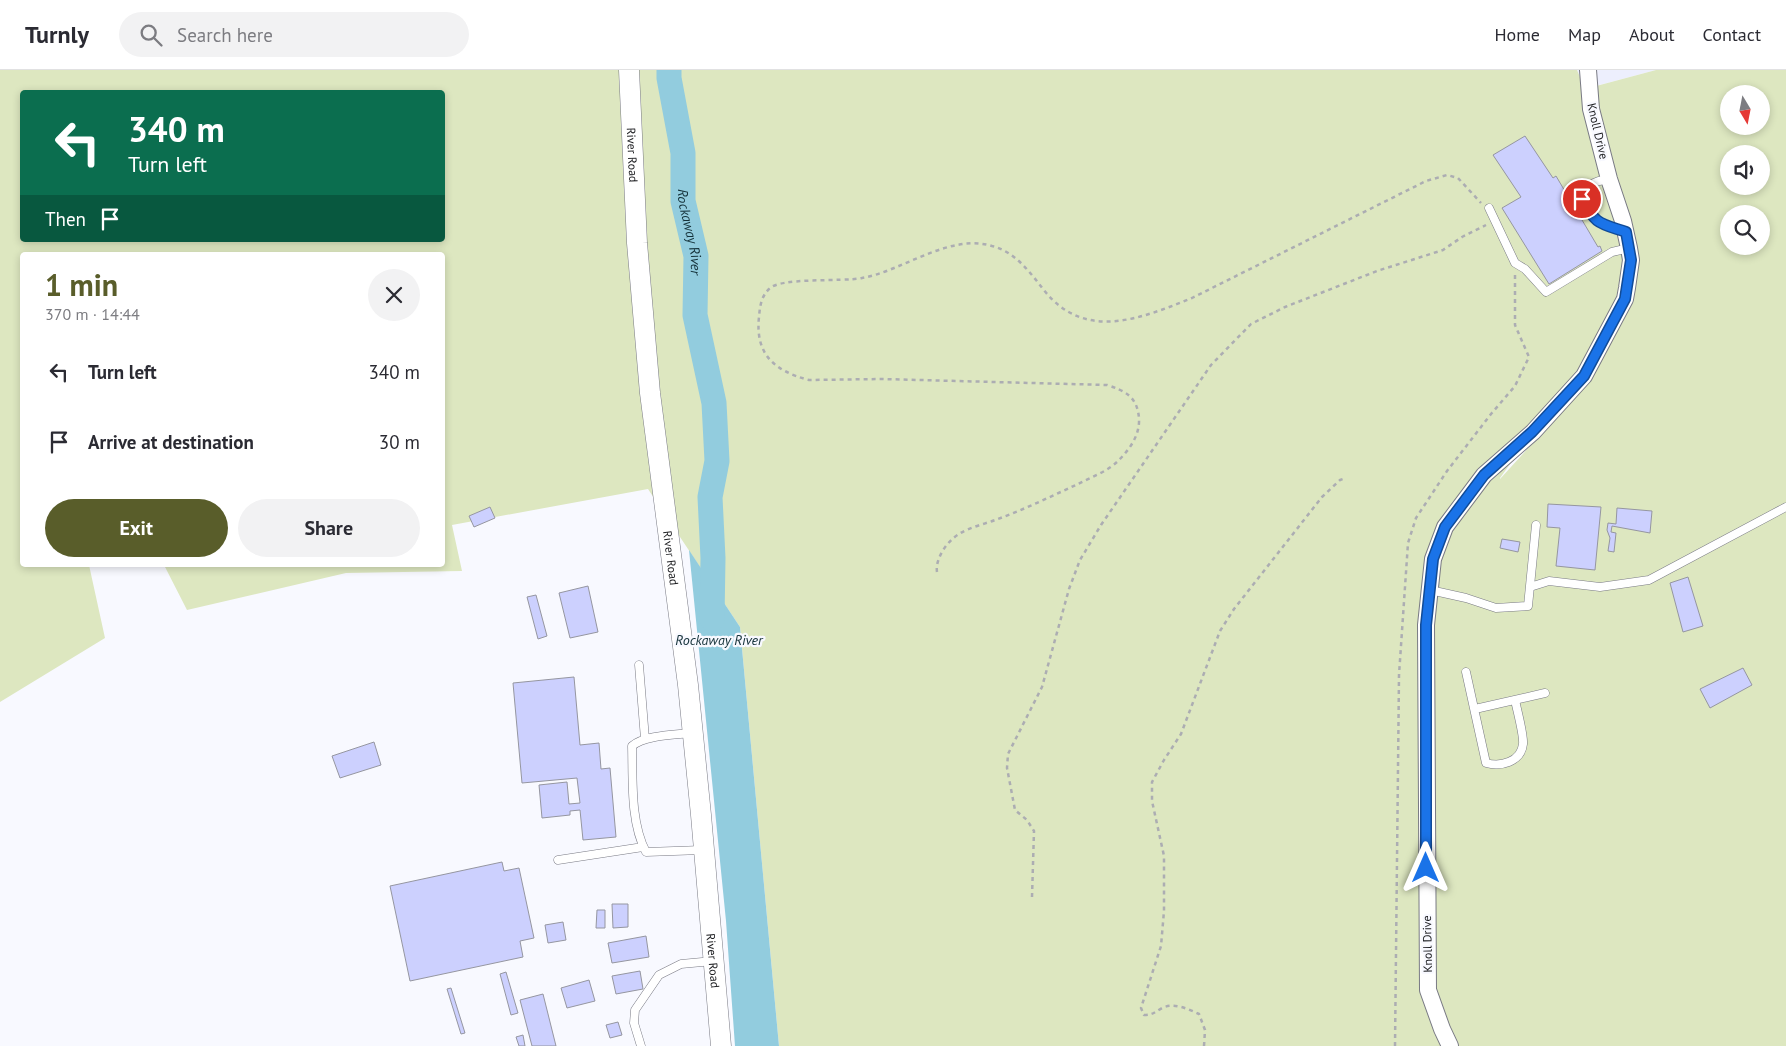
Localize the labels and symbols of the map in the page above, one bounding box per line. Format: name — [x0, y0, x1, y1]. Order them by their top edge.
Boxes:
north arrow — [1720, 85, 1770, 135]
street label: Knoll Drive — [1584, 101, 1612, 161]
street label: River Road — [624, 127, 642, 183]
pin — [1561, 178, 1603, 220]
water label: Rockaway River — [674, 189, 705, 276]
street label: River Road — [660, 530, 682, 586]
water label: Rockaway River — [675, 631, 764, 649]
position arrow — [1399, 841, 1451, 893]
street label: Knoll Drive — [1419, 915, 1435, 973]
street label: River Road — [704, 933, 723, 989]

